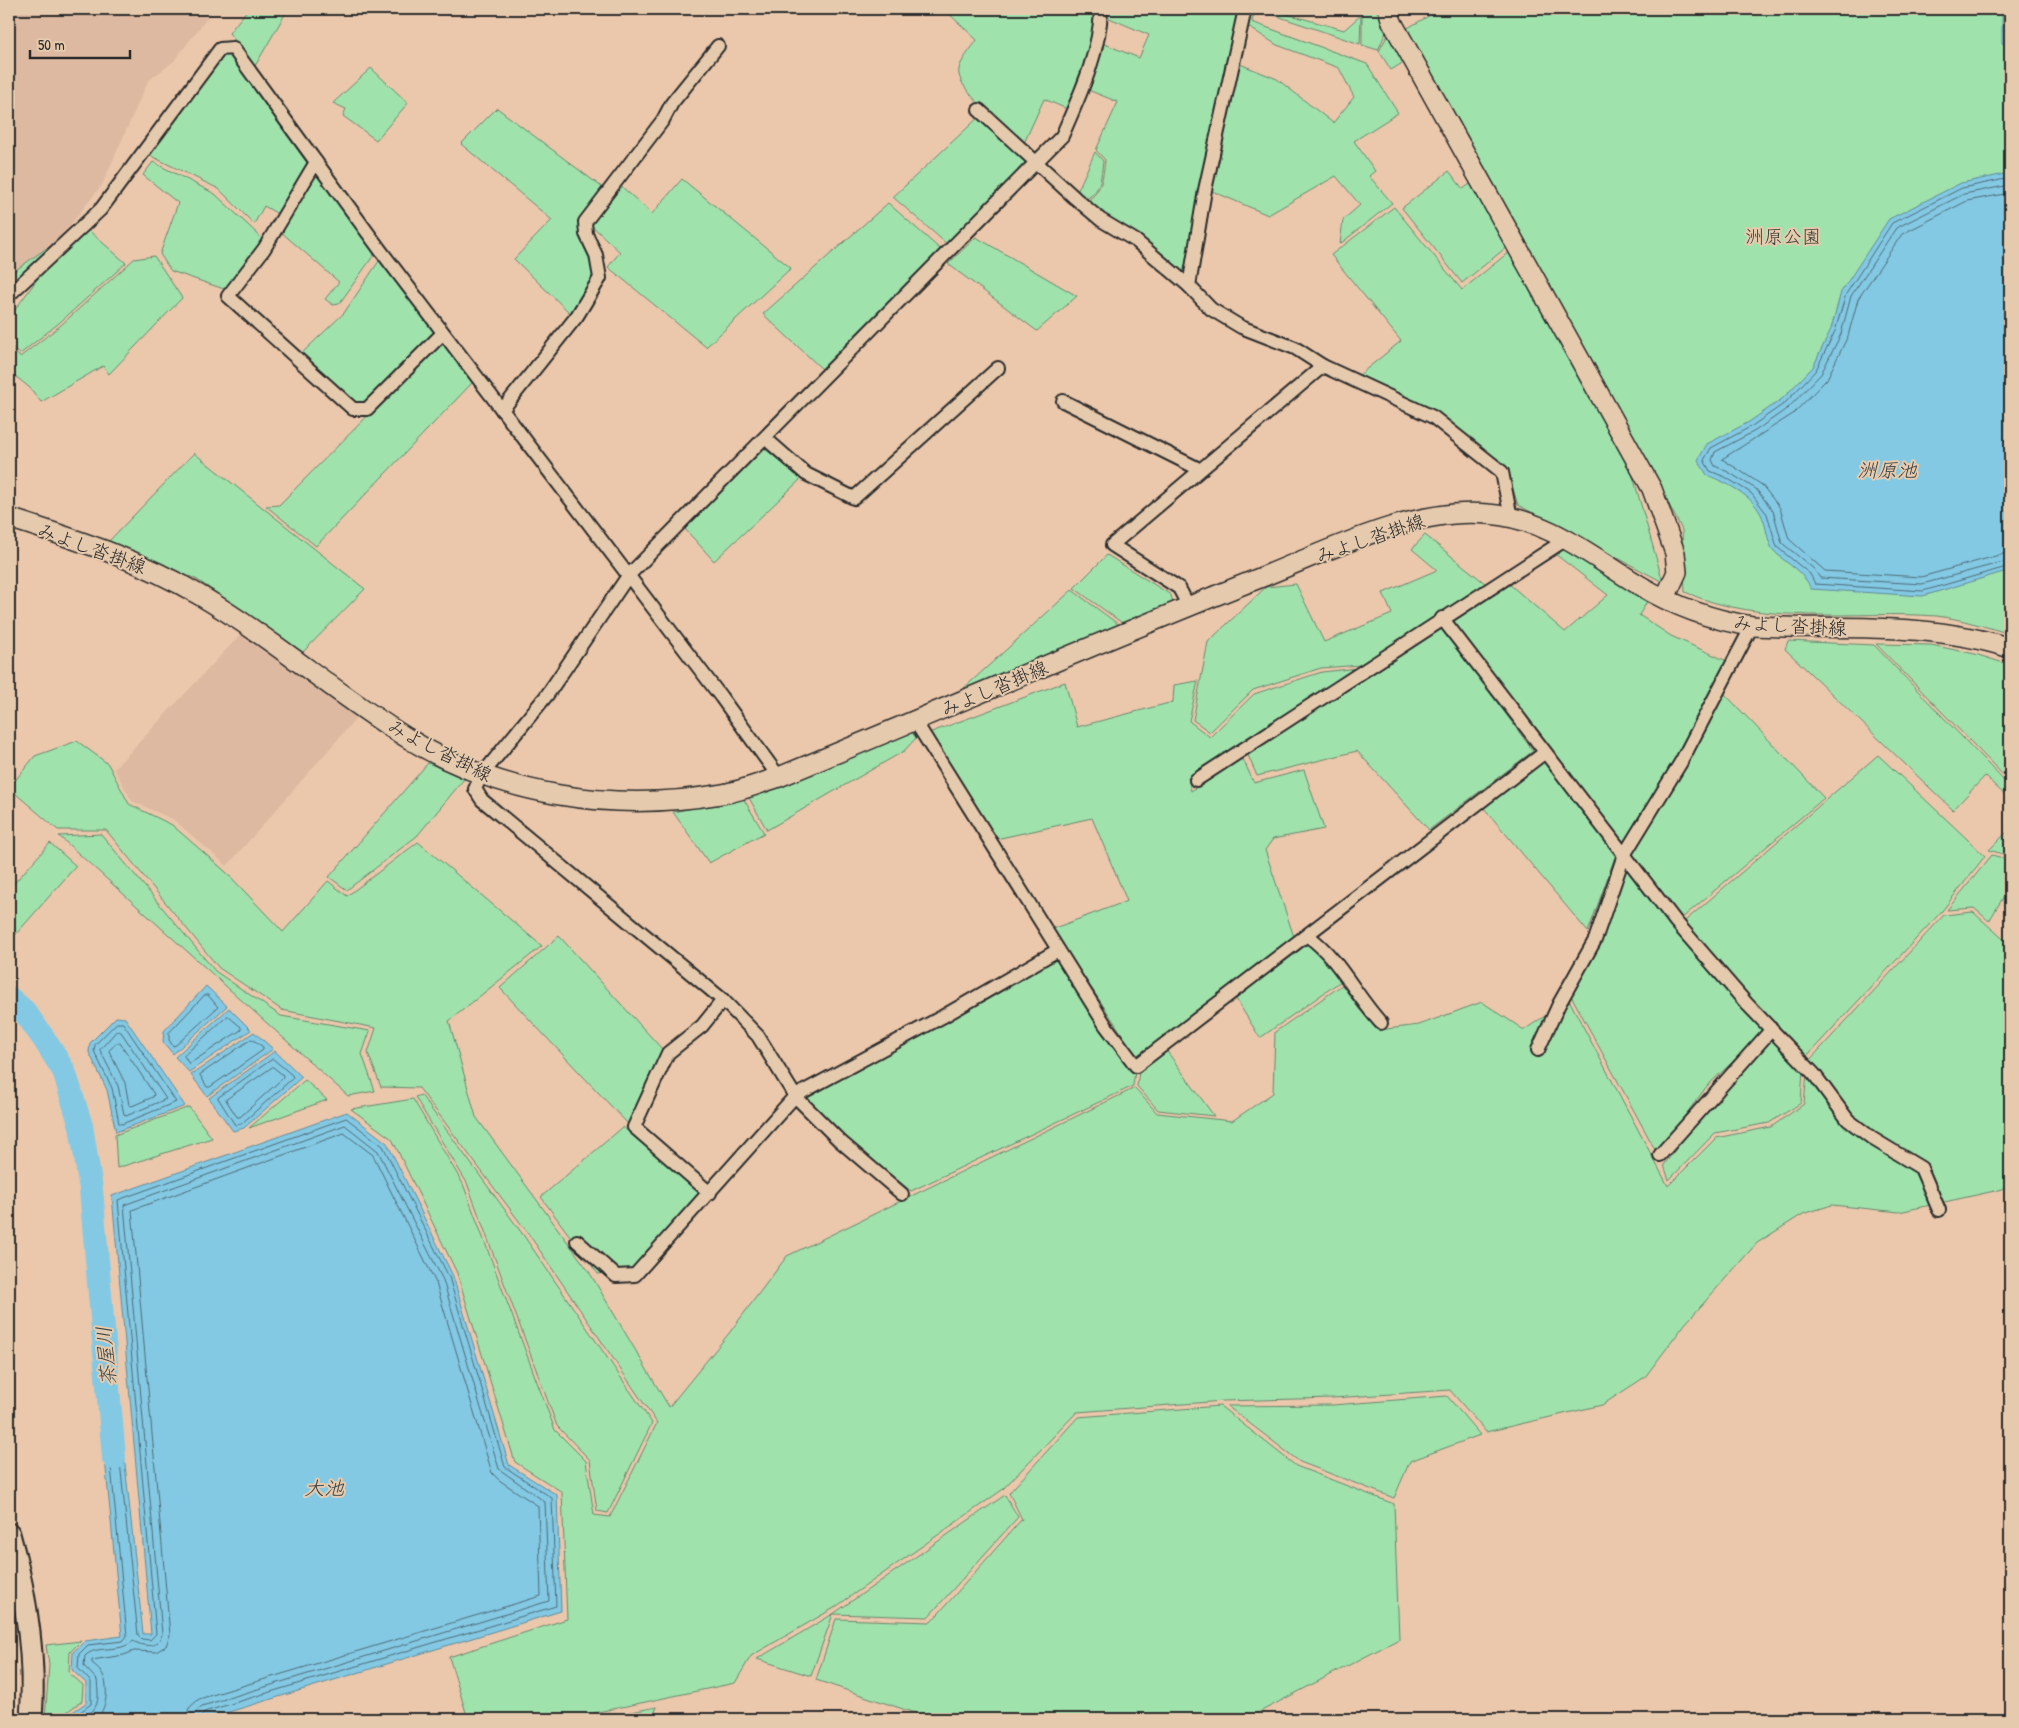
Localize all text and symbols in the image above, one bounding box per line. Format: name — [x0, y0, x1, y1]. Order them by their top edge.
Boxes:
scale bar — [30, 28, 130, 60]
text: 50 m — [38, 34, 65, 55]
park label: 洲原公園 — [1745, 223, 1821, 249]
water label: 洲原池 — [1857, 456, 1918, 483]
street label: みよし沓掛線 — [1312, 507, 1428, 569]
street label: みよし沓掛線 — [34, 516, 150, 580]
street label: みよし沓掛線 — [1732, 609, 1848, 641]
street label: みよし沓掛線 — [936, 654, 1052, 722]
street label: みよし沓掛線 — [383, 713, 497, 787]
water label: 茶屋川 — [89, 1325, 122, 1387]
water label: 大池 — [304, 1474, 345, 1501]

